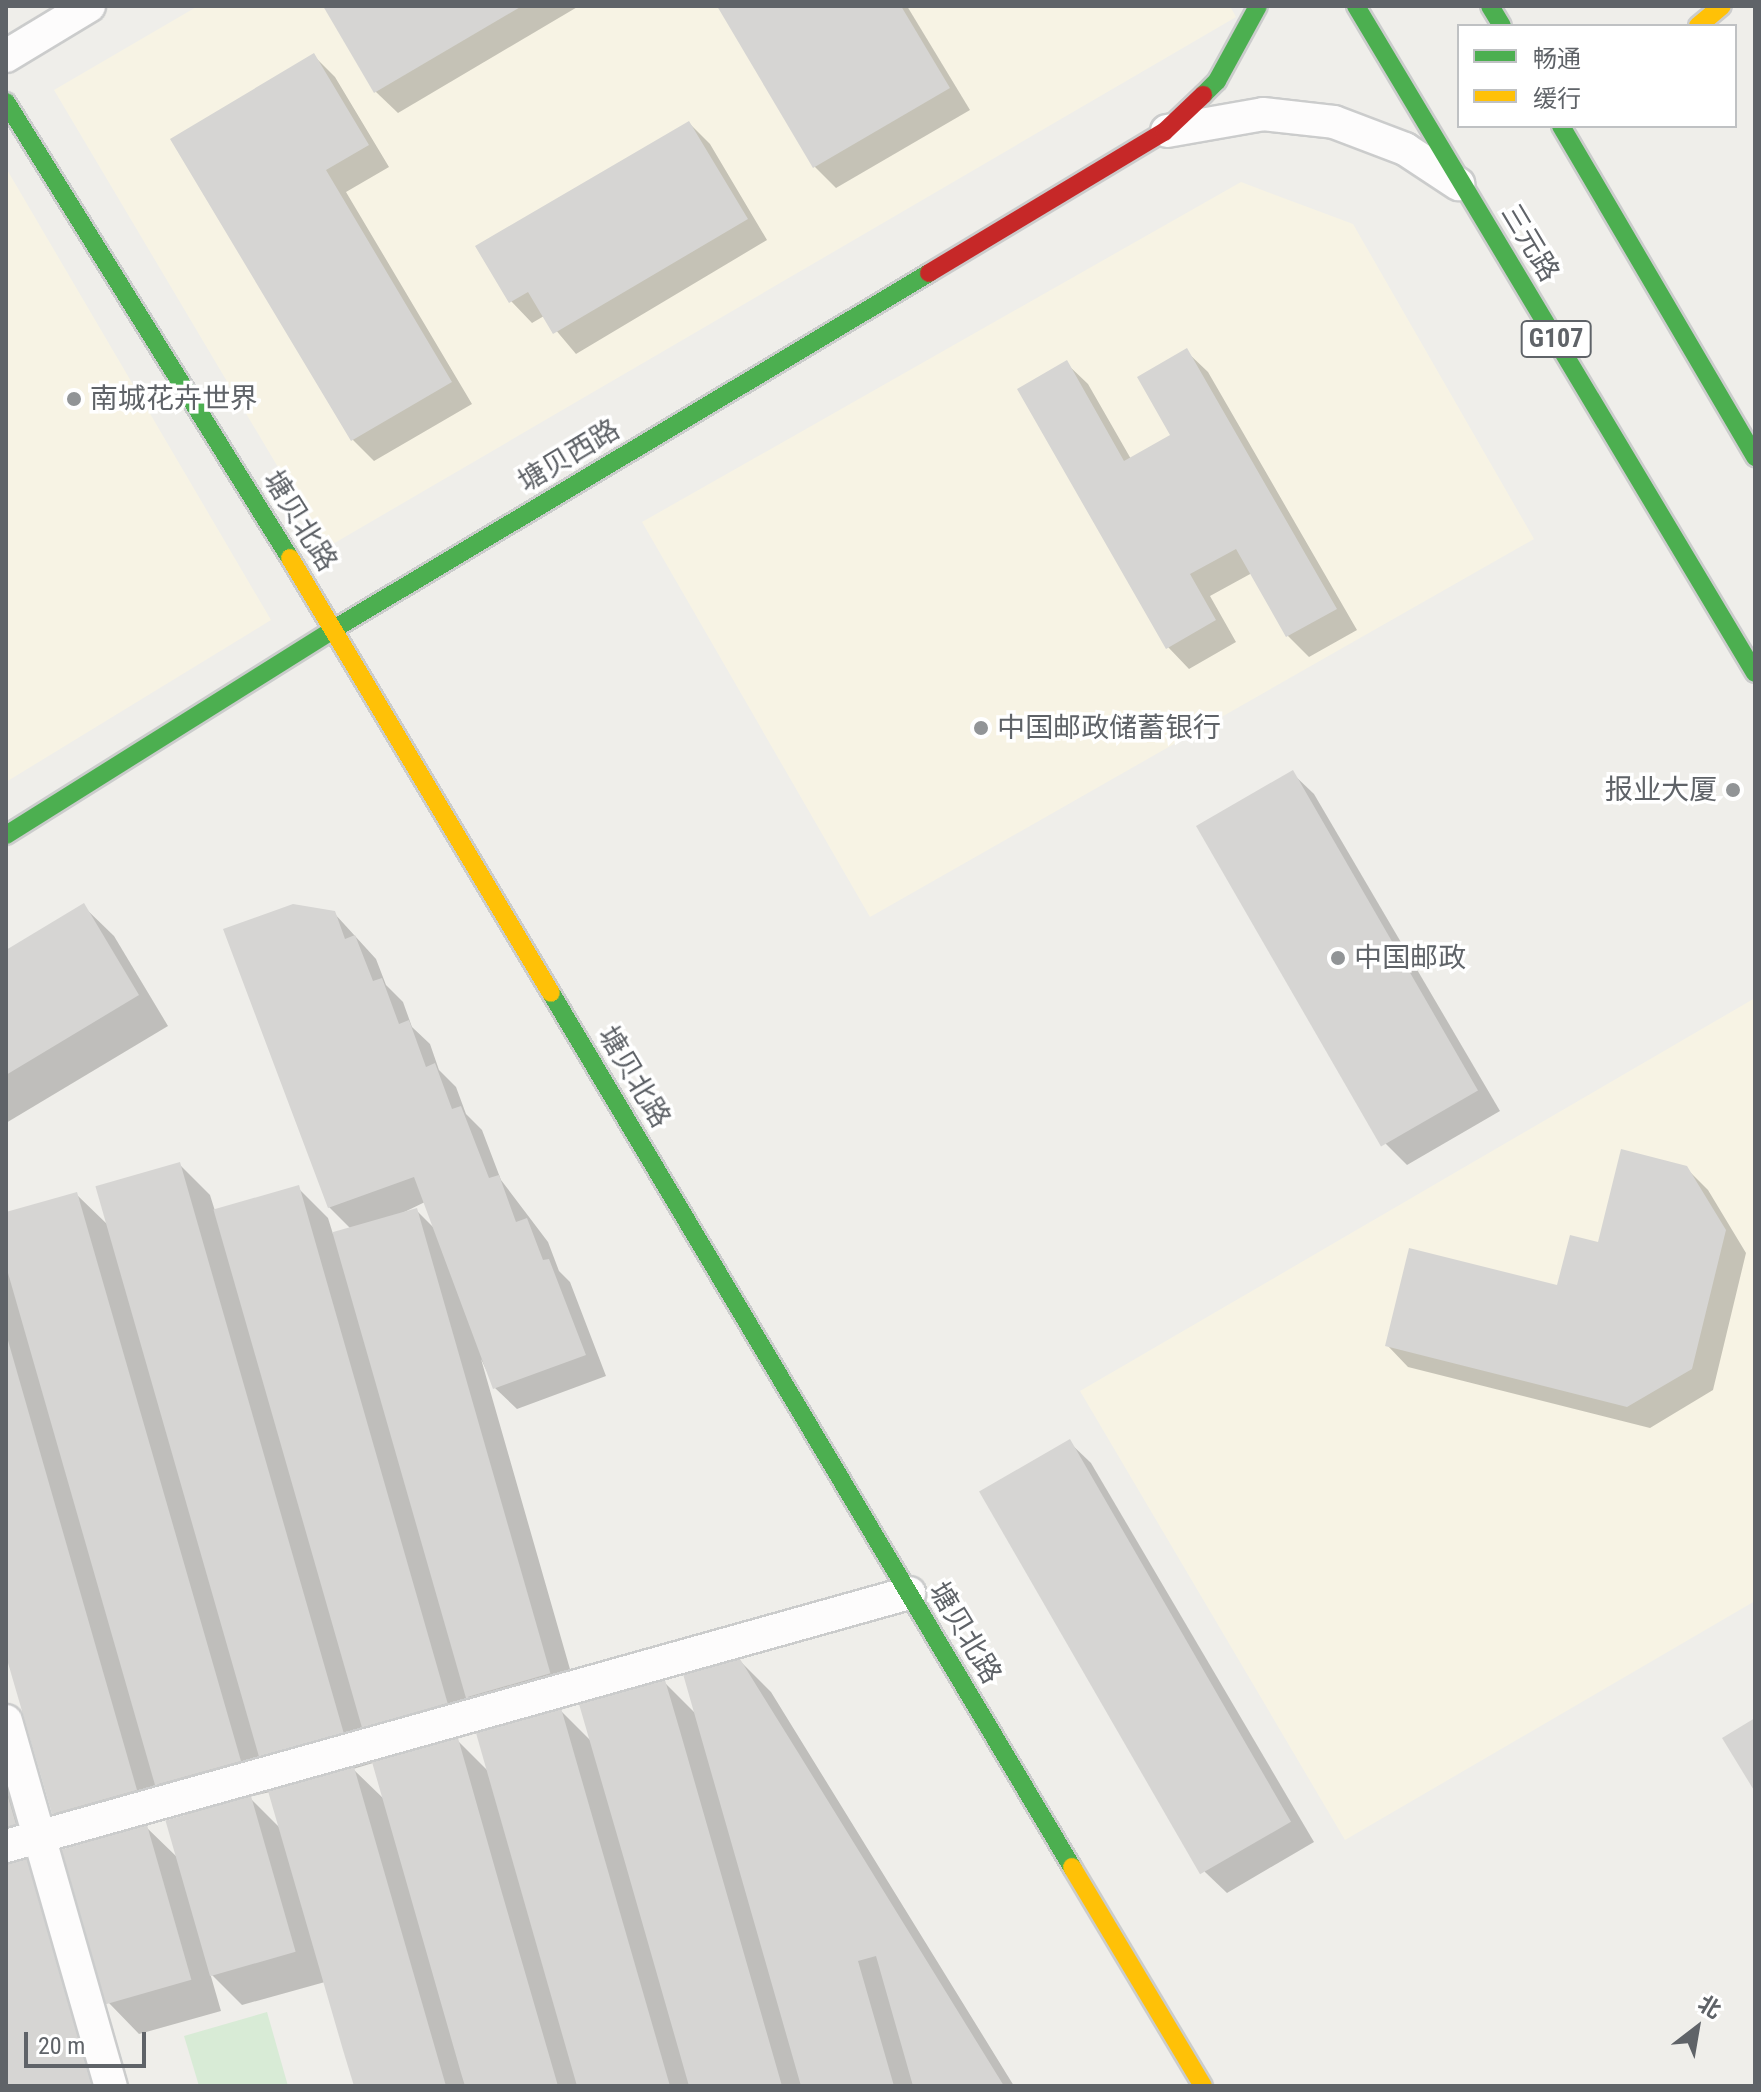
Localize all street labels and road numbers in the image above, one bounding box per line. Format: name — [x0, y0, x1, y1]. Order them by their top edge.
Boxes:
street label: 三元路 — [1494, 198, 1566, 288]
road number: G107 — [1520, 317, 1592, 361]
street label: 塘贝西路 — [512, 413, 626, 499]
street label: 塘贝北路 — [256, 465, 344, 577]
street label: 塘贝北路 — [591, 1020, 677, 1134]
street label: 塘贝北路 — [922, 1576, 1008, 1690]

